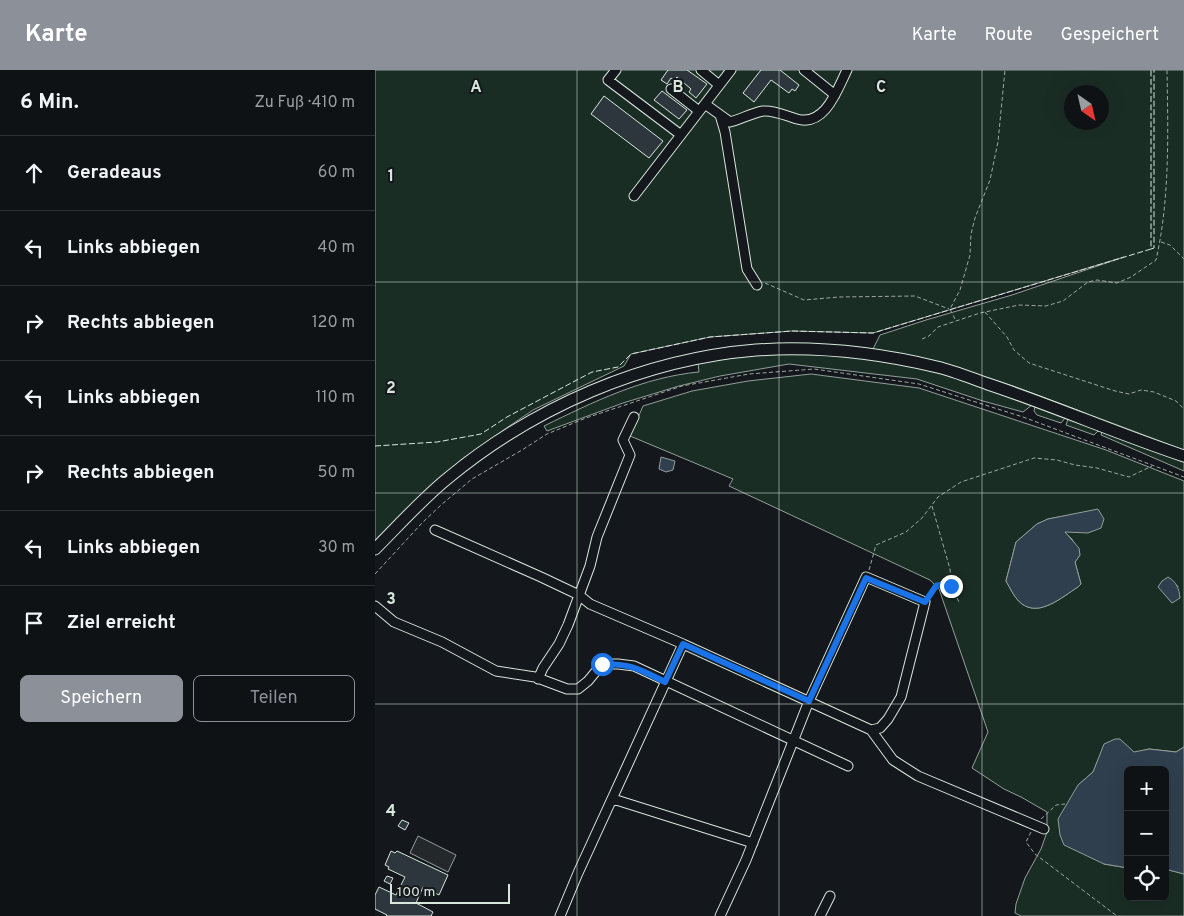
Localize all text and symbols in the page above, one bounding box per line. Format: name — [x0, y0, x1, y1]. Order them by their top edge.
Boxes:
text: Karte — [25, 20, 88, 50]
text: Karte — [912, 24, 957, 47]
text: Route — [985, 24, 1033, 47]
text: Gespeichert — [1061, 24, 1159, 47]
text: A — [470, 78, 482, 98]
text: B — [672, 78, 684, 98]
text: C — [876, 78, 886, 98]
north arrow — [1064, 85, 1109, 130]
text: 6 Min. — [20, 89, 79, 116]
text: Zu Fuß · 410 m — [254, 93, 355, 113]
icon: ahead — [20, 159, 48, 187]
text: Geradeaus — [67, 161, 162, 185]
text: 60 m — [318, 163, 355, 183]
text: 1 — [388, 167, 394, 187]
icon: left — [20, 234, 48, 262]
text: Links abbiegen — [67, 236, 200, 260]
text: 40 m — [317, 238, 355, 258]
icon: right — [20, 309, 48, 337]
text: Rechts abbiegen — [67, 311, 215, 335]
text: 120 m — [312, 313, 355, 333]
text: 2 — [386, 379, 396, 399]
icon: left — [20, 384, 48, 412]
text: Links abbiegen — [67, 386, 200, 410]
text: 110 m — [315, 388, 355, 408]
icon: right — [20, 459, 48, 487]
text: Rechts abbiegen — [67, 461, 215, 485]
text: 50 m — [318, 463, 355, 483]
icon: left — [20, 534, 48, 562]
text: Links abbiegen — [67, 536, 200, 560]
text: 30 m — [318, 538, 355, 558]
route end — [940, 575, 963, 598]
text: 3 — [386, 590, 396, 610]
icon: arrive — [20, 609, 48, 637]
text: Ziel erreicht — [67, 611, 176, 635]
route start — [591, 653, 614, 676]
button: Speichern — [20, 675, 183, 722]
button: Teilen — [193, 675, 355, 722]
map controls — [1124, 766, 1169, 901]
button: + — [1124, 766, 1169, 811]
text: 4 — [386, 802, 396, 822]
button: − — [1124, 811, 1169, 856]
button: locate — [1124, 856, 1169, 901]
scale bar — [390, 881, 510, 904]
text: 100 m — [397, 884, 435, 901]

